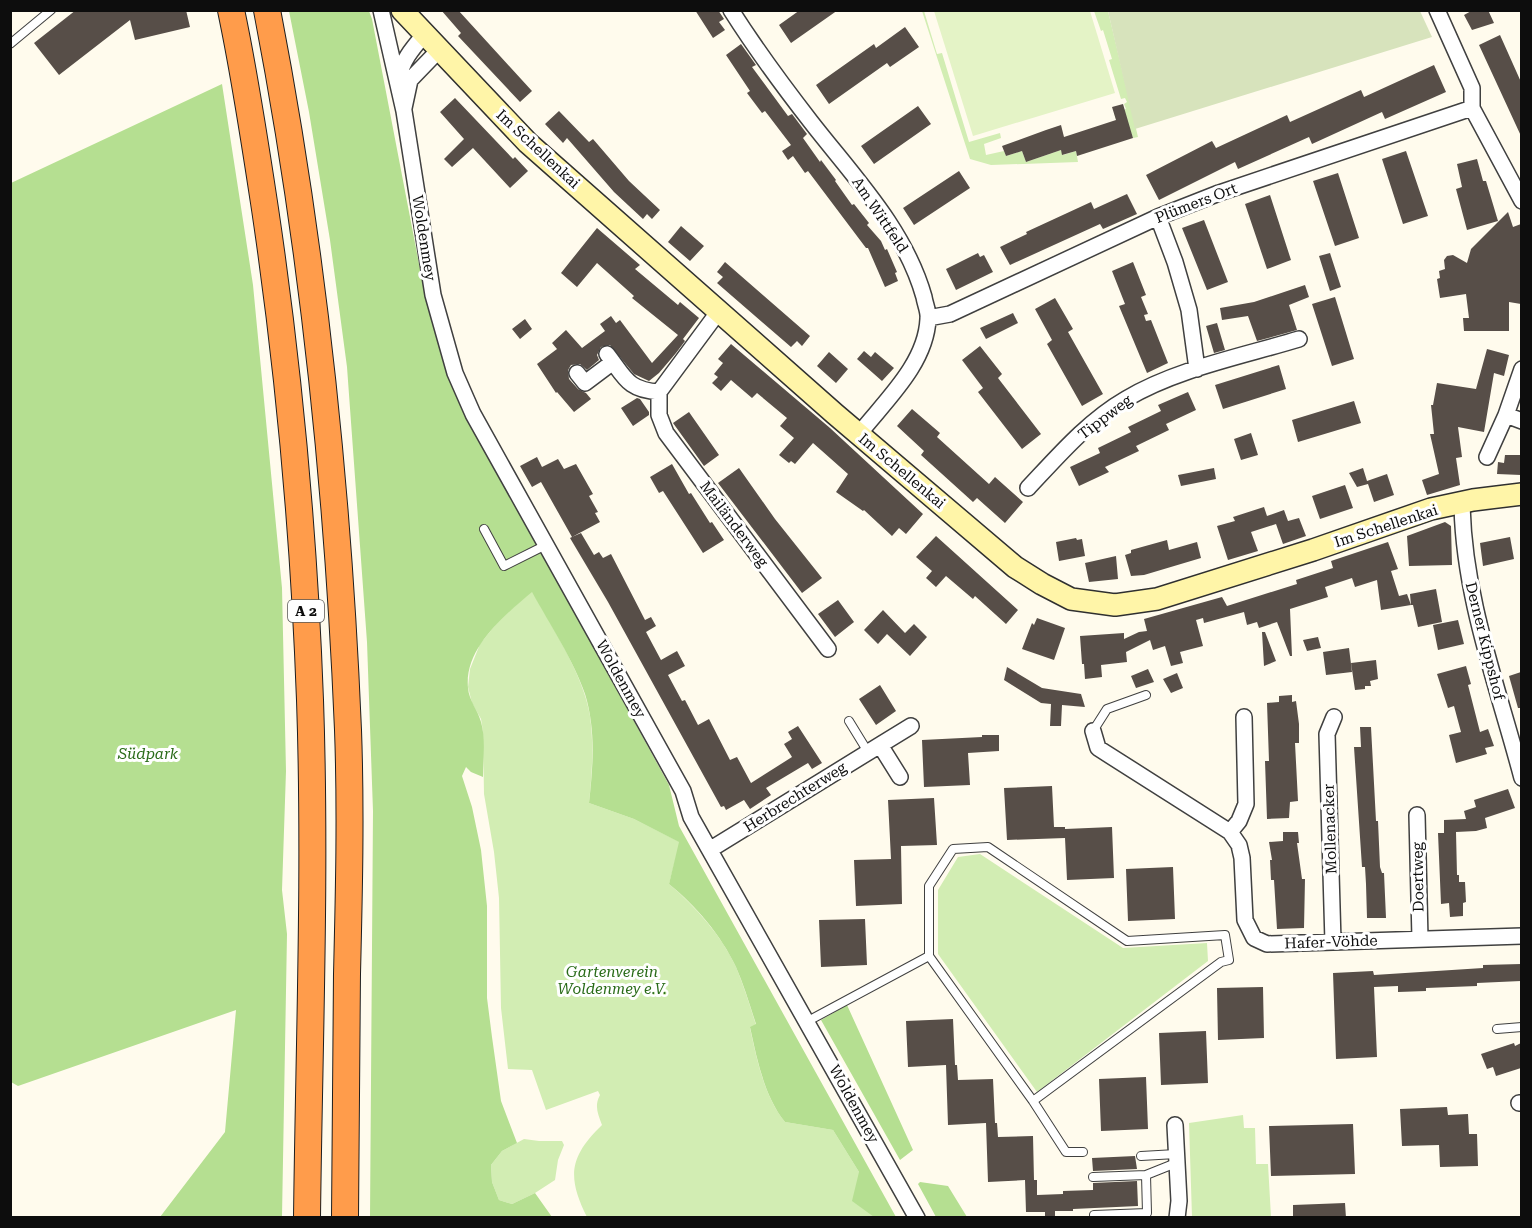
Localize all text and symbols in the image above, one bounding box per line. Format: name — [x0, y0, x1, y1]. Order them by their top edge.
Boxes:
street label: Im Schellenkai — [492, 106, 584, 192]
street label: Am Wittfeld — [848, 174, 912, 257]
street label: Plümers Ort — [1152, 179, 1240, 227]
street label: Woldenmey — [408, 194, 440, 282]
street label: Tippweg — [1074, 391, 1136, 443]
street label: Im Schellenkai — [855, 429, 949, 513]
street label: Mailänderweg — [696, 478, 772, 571]
street label: Im Schellenkai — [1332, 501, 1440, 551]
street label: Derner Kippshof — [1462, 580, 1509, 703]
road number: A 2 — [288, 600, 324, 622]
street label: Woldenmey — [592, 637, 650, 721]
park label: Südpark — [117, 745, 179, 763]
street label: Herbrechterweg — [740, 758, 850, 836]
street label: Mollenacker — [1319, 784, 1341, 874]
street label: Doertweg — [1408, 841, 1428, 912]
street label: Hafer-Vöhde — [1284, 931, 1378, 953]
park label: Gartenverein Woldenmey e.V. — [558, 963, 666, 998]
street label: Woldenmey — [825, 1062, 883, 1146]

